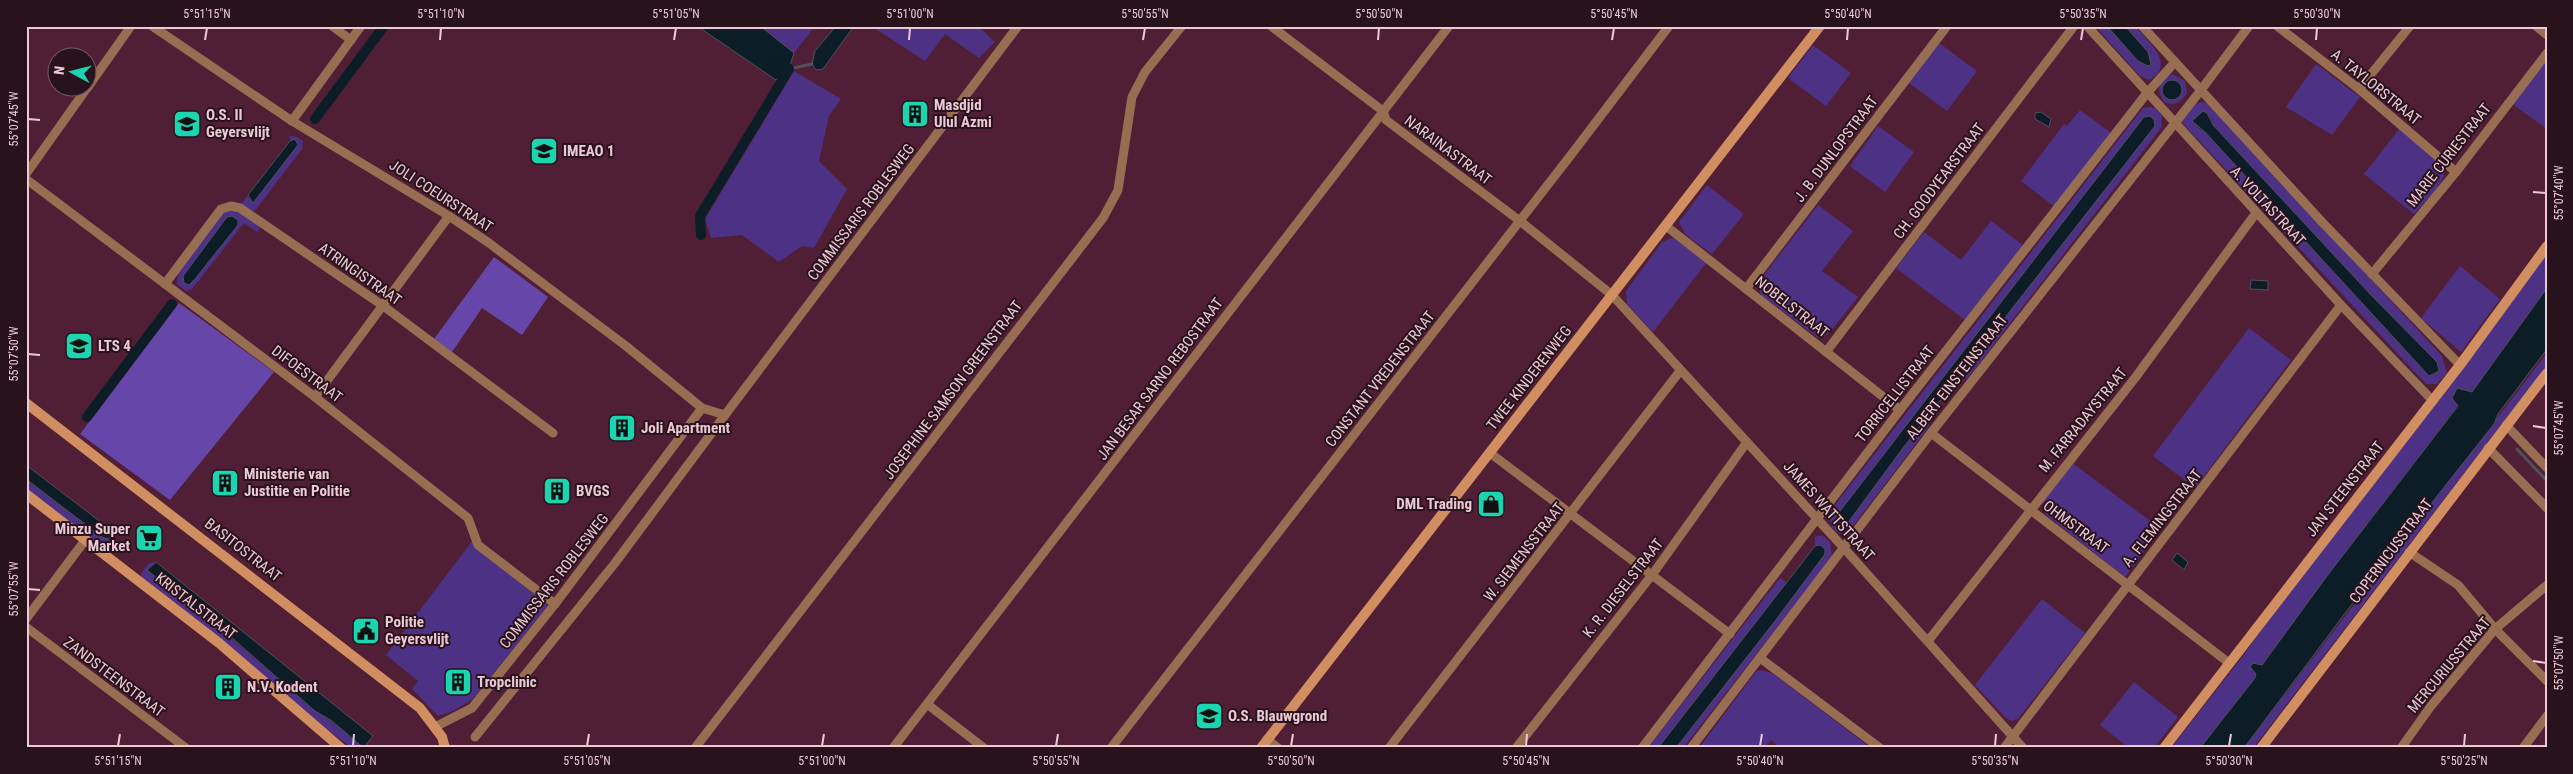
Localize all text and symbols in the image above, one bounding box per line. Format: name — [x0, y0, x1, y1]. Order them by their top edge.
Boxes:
text: 5°51'15"N — [183, 7, 231, 21]
text: 5°51'10"N — [417, 7, 465, 21]
text: 5°51'05"N — [652, 7, 700, 21]
text: 5°51'00"N — [886, 7, 934, 21]
text: 5°50'55"N — [1121, 7, 1169, 21]
text: 5°50'50"N — [1355, 7, 1403, 21]
text: 5°50'45"N — [1590, 7, 1638, 21]
text: 5°50'40"N — [1824, 7, 1872, 21]
text: 5°50'35"N — [2059, 7, 2107, 21]
text: 5°50'30"N — [2293, 7, 2341, 21]
street label: A. TAYLORSTRAAT — [2328, 45, 2425, 129]
north arrow — [48, 48, 98, 98]
text: N — [51, 65, 68, 76]
text: 55°07'45"W — [7, 91, 21, 147]
street label: J. B. DUNLOPSTRAAT — [1790, 92, 1882, 206]
place label: Masdjid Ulul Azmi — [934, 96, 992, 131]
building icon: Masdjid Ulul Azmi — [900, 99, 930, 129]
street label: MARIE CURIESTRAAT — [2403, 99, 2495, 210]
place label: O.S. II Geyersvlijt — [206, 106, 270, 141]
school or university icon: O.S. II Geyersvlijt — [172, 109, 202, 139]
street label: NARAINASTRAAT — [1401, 111, 1495, 189]
street label: CH. GOODYEARSTRAAT — [1890, 120, 1988, 242]
school or university icon: IMEAO 1 — [529, 136, 559, 166]
street label: COMMISSARIS ROBLESWEG — [804, 140, 918, 284]
place label: IMEAO 1 — [563, 142, 615, 160]
street label: JOLI COEURSTRAAT — [386, 156, 496, 236]
street label: A. VOLTASTRAAT — [2227, 163, 2310, 250]
text: 55°07'40"W — [2552, 165, 2566, 221]
street label: ATRINGISTRAAT — [315, 239, 405, 309]
street label: NOBELSTRAAT — [1751, 273, 1833, 342]
street label: JAN BESAR SARNO REBOSTRAAT — [1093, 294, 1227, 464]
street label: JOSEPHINE SAMSON GREENSTRAAT — [880, 297, 1026, 483]
street label: CONSTANT VREDENSTRAAT — [1321, 307, 1439, 450]
street label: ALBERT EINSTEINSTRAAT — [1902, 311, 2012, 443]
street label: TWEE KINDERENWEG — [1483, 322, 1575, 434]
text: 55°07'50"W — [7, 326, 21, 382]
school or university icon: LTS 4 — [64, 331, 94, 361]
place label: LTS 4 — [98, 337, 131, 355]
street label: DIFOESTRAAT — [268, 342, 346, 406]
street label: TORRICELLISTRAAT — [1852, 342, 1939, 446]
street label: M. FARRADAYSTRAAT — [2035, 364, 2131, 476]
text: 55°07'45"W — [2552, 400, 2566, 456]
building icon: Joli Apartment — [607, 413, 637, 443]
place label: Joli Apartment — [641, 419, 731, 437]
street label: JAN STEENSTRAAT — [2302, 438, 2388, 540]
street label: JAMES WATTSTRAAT — [1780, 457, 1879, 565]
place label: Ministerie van Justitie en Politie — [244, 465, 350, 500]
street label: A. FLEMINGSTRAAT — [2118, 466, 2206, 570]
building icon: Ministerie van Justitie en Politie — [210, 468, 240, 498]
building icon: BVGS — [542, 476, 572, 506]
place label: BVGS — [576, 482, 610, 500]
shop icon: DML Trading — [1476, 489, 1506, 519]
place label: DML Trading — [1396, 495, 1472, 513]
street label: COPERNICUSSTRAAT — [2346, 495, 2436, 607]
street label: OHMSTRAAT — [2040, 497, 2112, 558]
street label: W. SIEMENSSTRAAT — [1480, 499, 1568, 605]
street label: COMMISSARIS ROBLESWEG — [496, 510, 612, 652]
street label: BASITOSTRAAT — [201, 514, 285, 586]
place label: Minzu Super Market — [55, 520, 130, 555]
supermarket icon: Minzu Super Market — [134, 523, 164, 553]
street label: K. R. DIESELSTRAAT — [1579, 535, 1667, 641]
text: 55°07'55"W — [7, 561, 21, 617]
street label: KRISTALSTRAAT — [152, 569, 240, 643]
place label: Politie Geyersvlijt — [385, 613, 449, 648]
street label: MERCURIUSSTRAAT — [2404, 613, 2494, 716]
public building icon: Politie Geyersvlijt — [351, 616, 381, 646]
street label: ZANDSTEENSTRAAT — [60, 633, 168, 721]
text: 55°07'50"W — [2552, 635, 2566, 691]
building icon: Tropclinic — [443, 667, 473, 697]
building icon: N.V. Kodent — [213, 672, 243, 702]
place label: Tropclinic — [477, 673, 537, 691]
place label: N.V. Kodent — [247, 678, 318, 696]
school or university icon: O.S. Blauwgrond — [1194, 701, 1224, 731]
place label: O.S. Blauwgrond — [1228, 707, 1327, 725]
text: 5°51'15"N — [94, 754, 142, 768]
text: 5°51'10"N — [329, 754, 377, 768]
text: 5°51'05"N — [563, 754, 611, 768]
text: 5°51'00"N — [798, 754, 846, 768]
text: 5°50'55"N — [1032, 754, 1080, 768]
text: 5°50'50"N — [1267, 754, 1315, 768]
text: 5°50'45"N — [1502, 754, 1550, 768]
text: 5°50'40"N — [1736, 754, 1784, 768]
text: 5°50'35"N — [1971, 754, 2019, 768]
text: 5°50'30"N — [2205, 754, 2253, 768]
text: 5°50'25"N — [2440, 754, 2488, 768]

